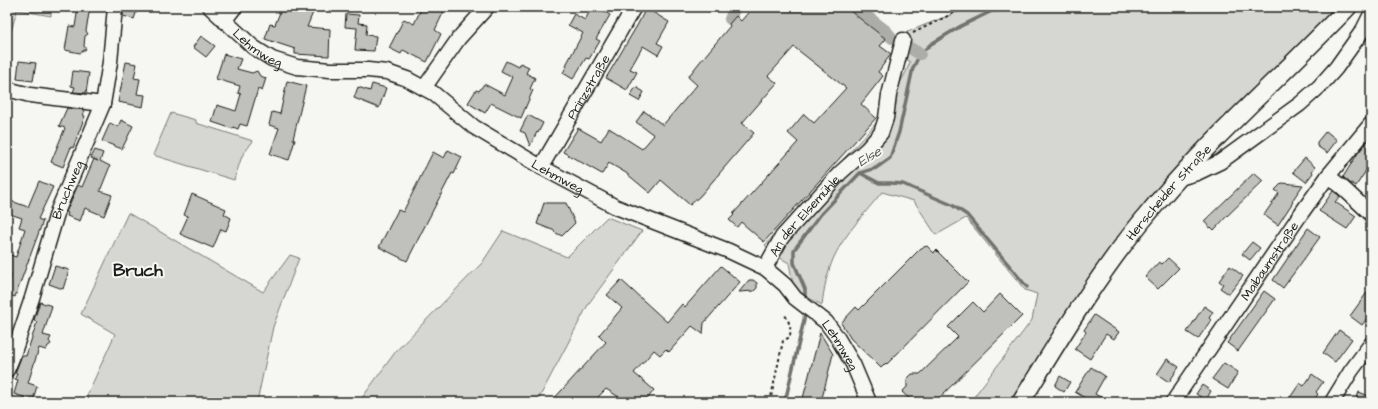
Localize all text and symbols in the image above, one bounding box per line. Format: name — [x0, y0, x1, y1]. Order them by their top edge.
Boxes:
street label: Lehmweg — [228, 25, 284, 73]
street label: Prinzstraße — [563, 51, 615, 123]
water label: Else — [854, 141, 887, 172]
street label: Herscheider Straße — [1122, 141, 1216, 244]
street label: Lehmweg — [528, 155, 587, 199]
street label: Bruchweg — [48, 158, 89, 221]
street label: An der Elsemühle — [765, 171, 844, 260]
street label: Maibaumstraße — [1237, 218, 1303, 304]
district label: Bruch — [113, 259, 163, 283]
street label: Lehmweg — [817, 316, 863, 374]

